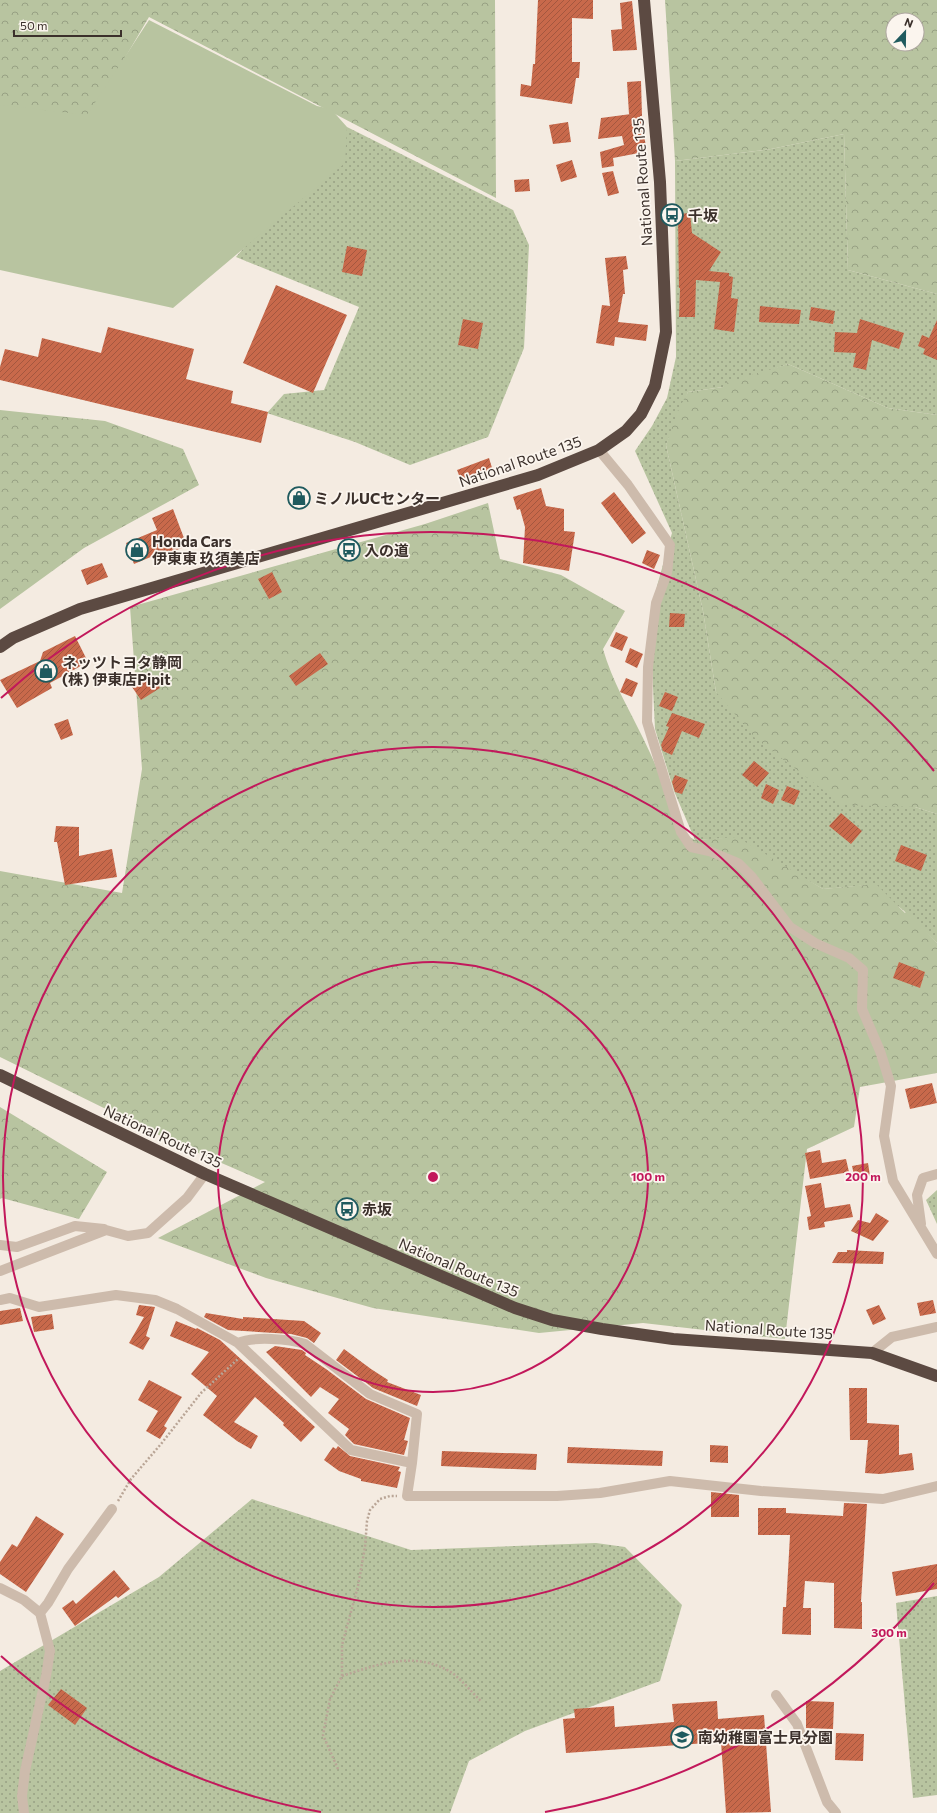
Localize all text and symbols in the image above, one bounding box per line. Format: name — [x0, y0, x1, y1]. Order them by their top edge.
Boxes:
scale bar — [14, 12, 121, 38]
north arrow — [885, 12, 925, 52]
text: N — [903, 15, 915, 30]
text: 50 m — [20, 18, 48, 32]
street label: National Route 135 — [629, 117, 655, 247]
bus stop icon: 千坂 — [659, 202, 685, 228]
place label: 千坂 — [688, 206, 718, 224]
street label: National Route 135 — [456, 432, 584, 490]
shop icon: ミノルUCセンター — [286, 485, 312, 511]
place label: ミノルUCセンター — [314, 489, 440, 507]
place label: Honda Cars 伊東東 玖須美店 — [152, 532, 260, 567]
shop icon: Honda Cars 伊東東 玖須美店 — [124, 537, 150, 563]
bus stop icon: 入の道 — [336, 537, 362, 563]
place label: 入の道 — [364, 541, 409, 559]
place label: ネッツトヨタ静岡 (株) 伊東店Pipit — [62, 653, 182, 688]
shop icon: ネッツトヨタ静岡 (株) 伊東店Pipit — [33, 658, 59, 684]
street label: National Route 135 — [101, 1101, 225, 1171]
text: 100 m — [631, 1169, 665, 1183]
text: 200 m — [845, 1169, 881, 1183]
centre of rings — [426, 1170, 440, 1184]
bus stop icon: 赤坂 — [334, 1196, 360, 1222]
place label: 赤坂 — [362, 1200, 392, 1218]
street label: National Route 135 — [396, 1234, 522, 1300]
street label: National Route 135 — [704, 1316, 834, 1342]
text: 300 m — [871, 1625, 907, 1639]
school or university icon: 南幼稚園富士見分園 — [669, 1724, 695, 1750]
place label: 南幼稚園富士見分園 — [698, 1728, 833, 1746]

